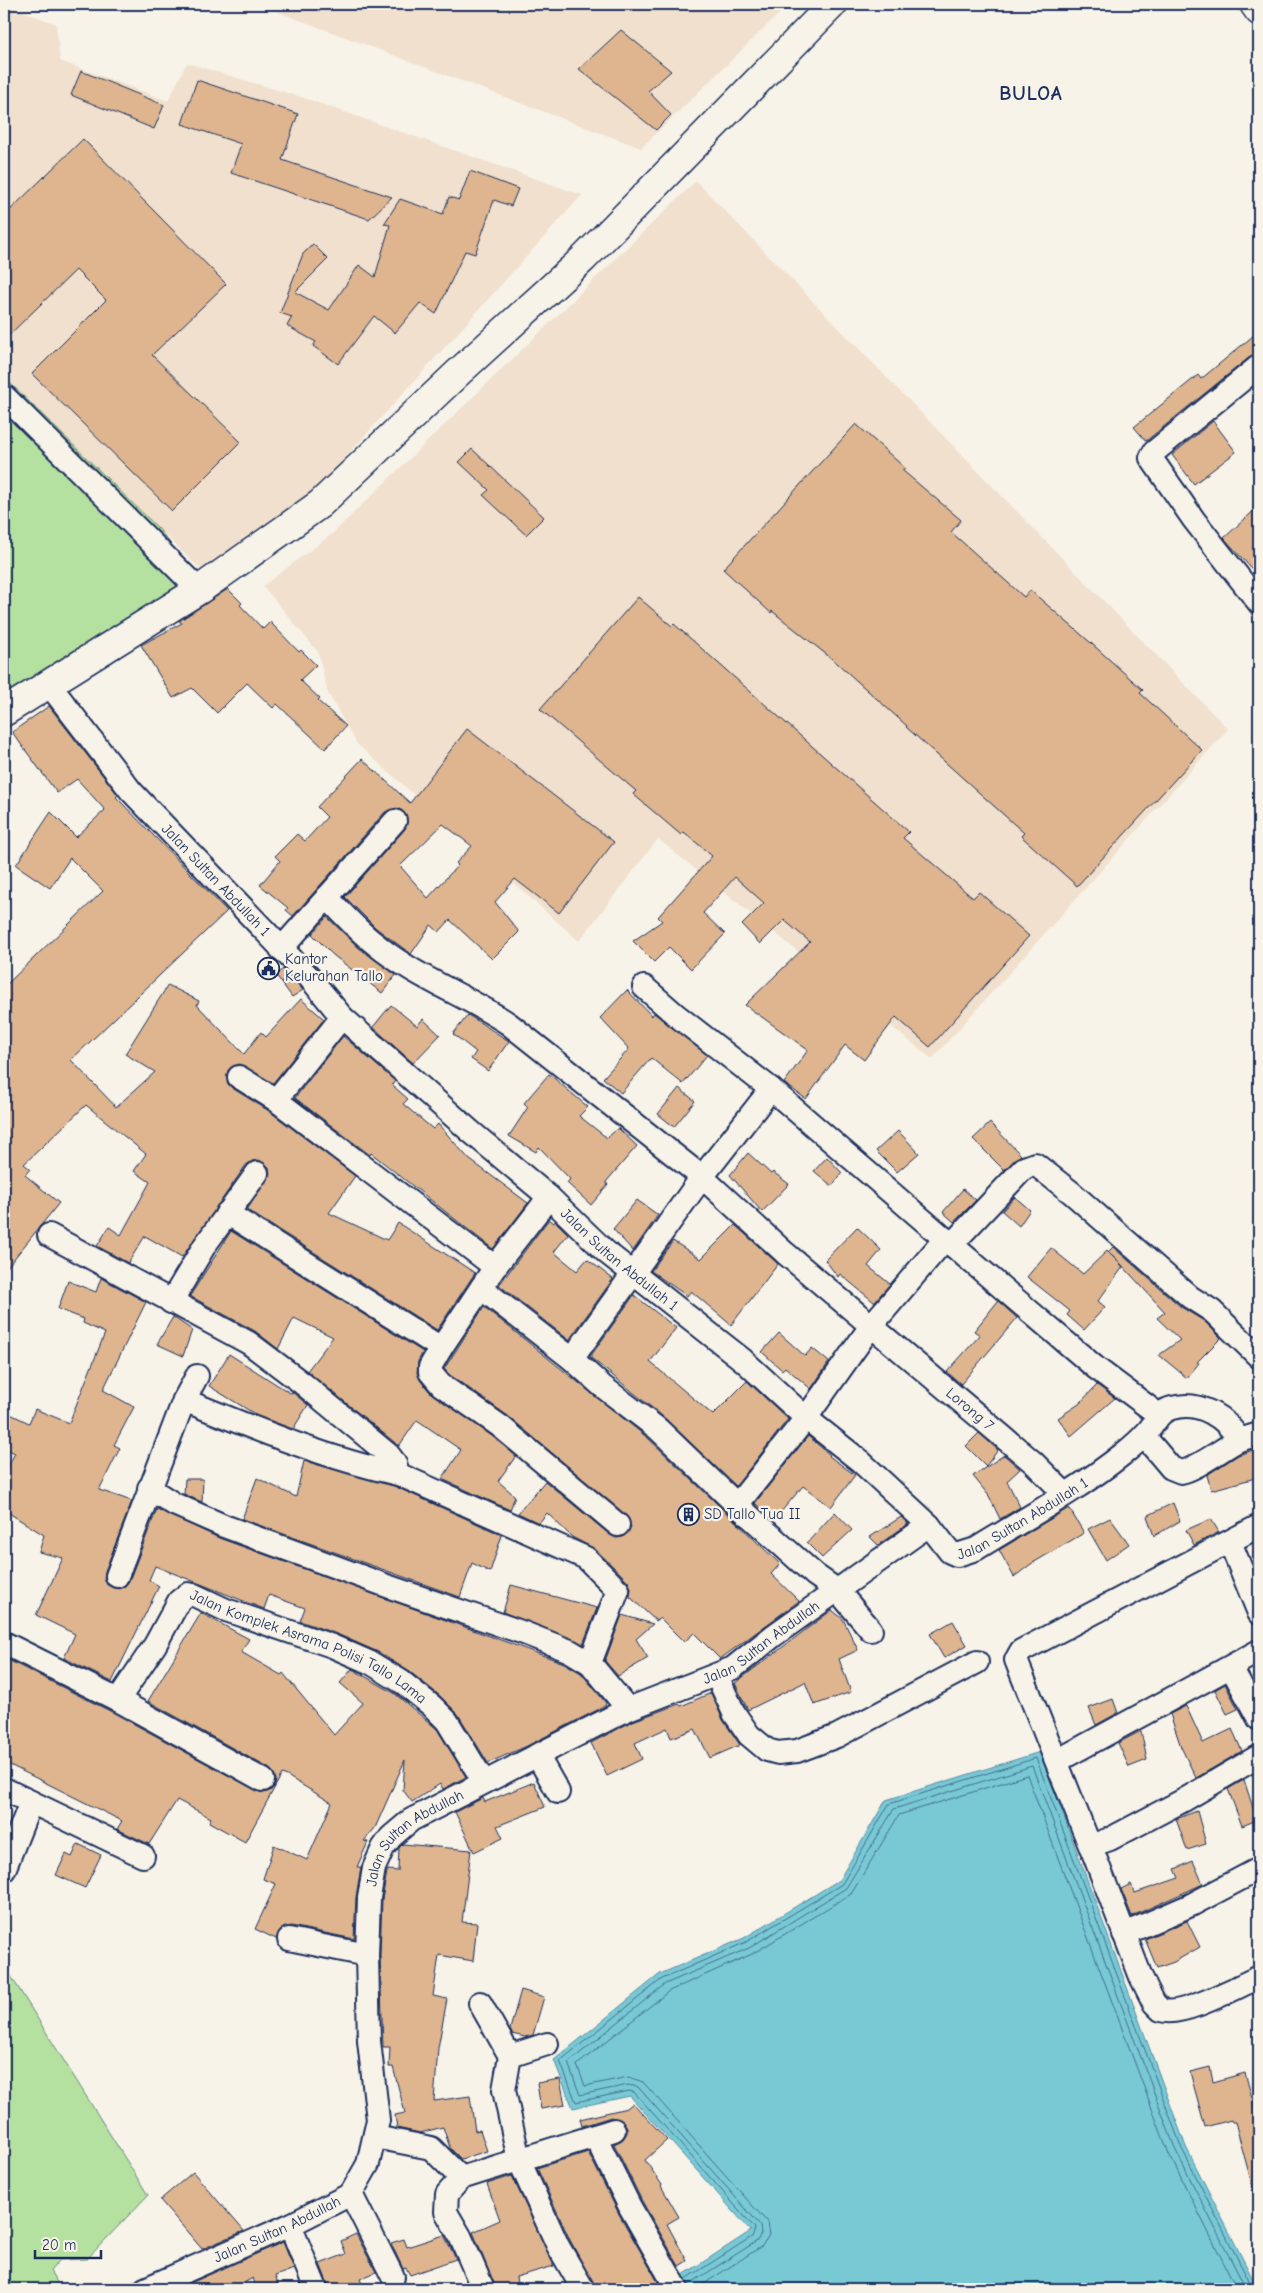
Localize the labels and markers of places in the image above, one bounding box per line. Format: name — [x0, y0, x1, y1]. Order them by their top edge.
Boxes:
place label: Kantor Kelurahan Tallo — [285, 950, 383, 985]
public building icon: Kantor Kelurahan Tallo — [257, 956, 281, 980]
building icon: SD Tallo Tua II — [676, 1502, 700, 1526]
place label: SD Tallo Tua II — [704, 1505, 801, 1523]

